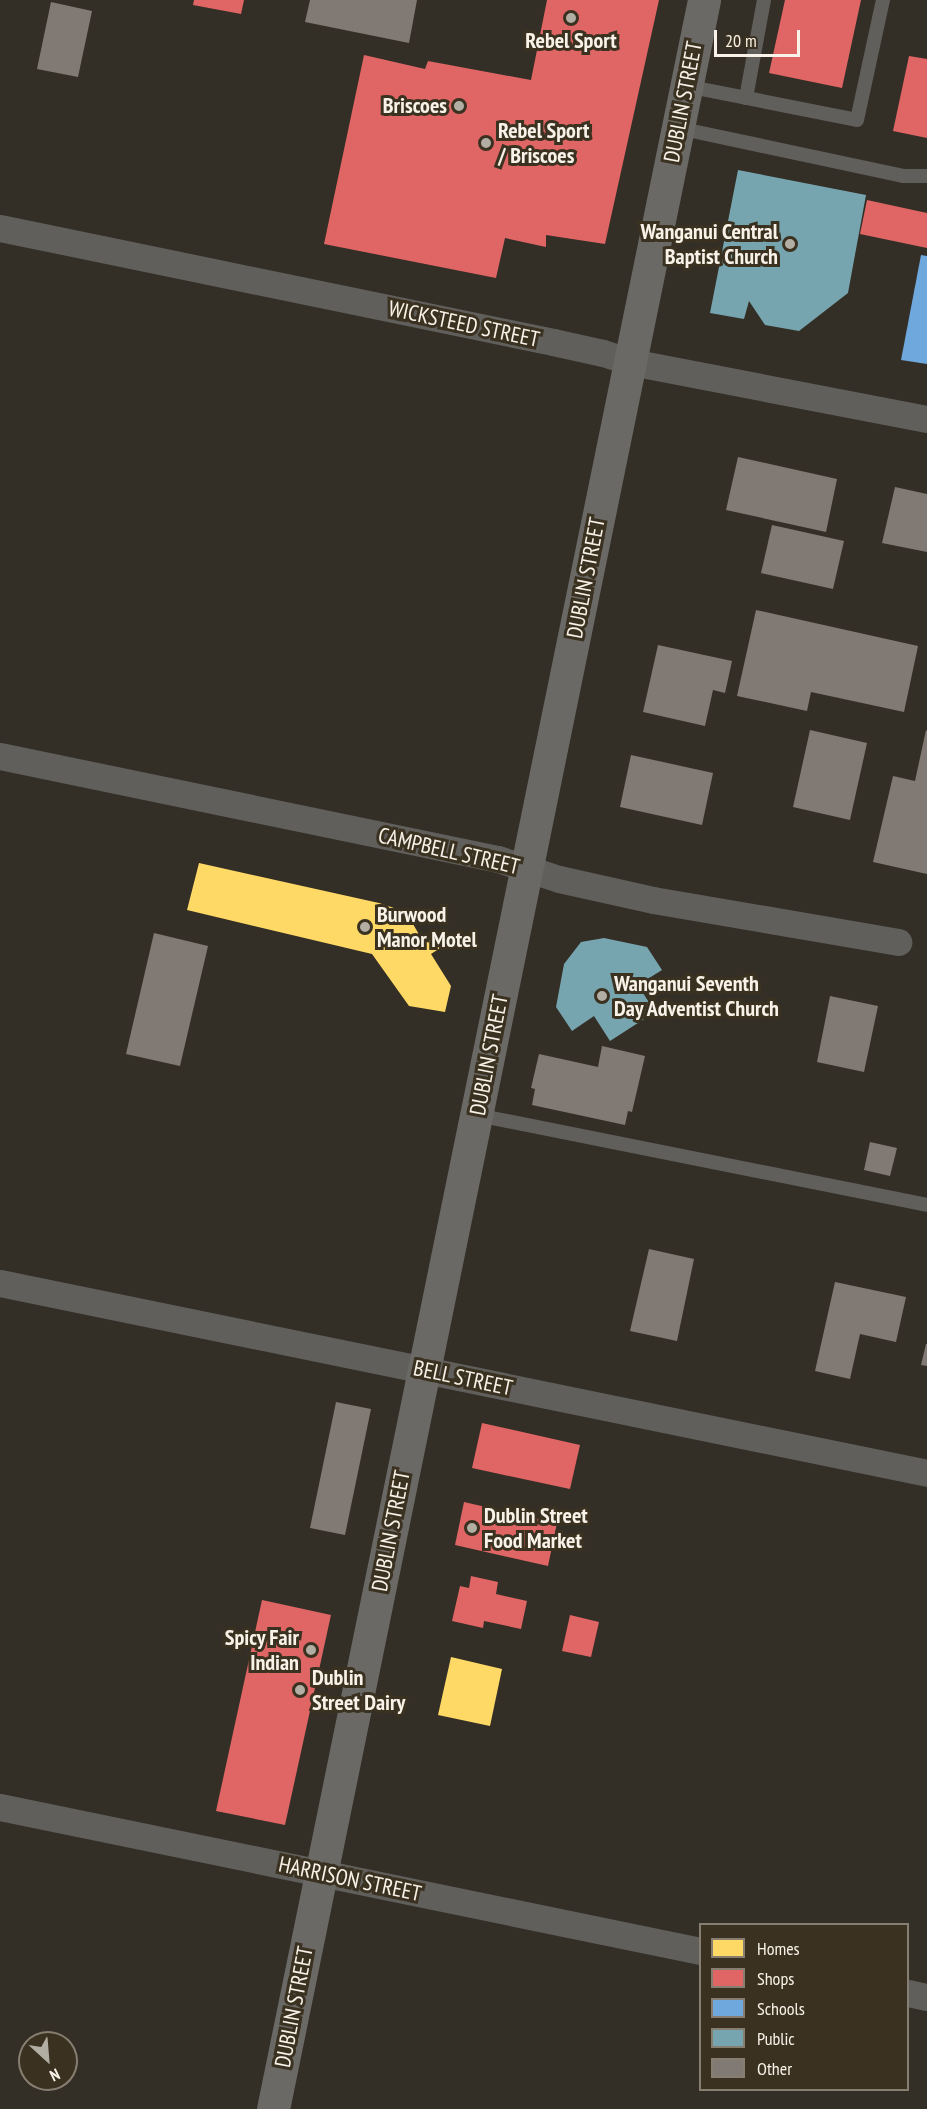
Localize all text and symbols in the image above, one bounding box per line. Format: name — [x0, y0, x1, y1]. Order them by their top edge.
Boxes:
marker: Rebel Sport — [564, 11, 578, 25]
scale bar — [717, 18, 802, 56]
place label: Rebel Sport — [525, 28, 617, 54]
text: 20 m — [725, 29, 757, 52]
street label: DUBLIN STREET — [658, 39, 708, 165]
place label: Briscoes — [383, 93, 447, 119]
marker: Briscoes — [452, 99, 466, 113]
place label: Rebel Sport / Briscoes — [498, 117, 589, 168]
marker: Rebel Sport / Briscoes — [479, 136, 493, 150]
place label: Wanganui Central Baptist Church — [640, 218, 778, 270]
marker: Wanganui Central Baptist Church — [783, 237, 797, 251]
street label: WICKSTEED STREET — [386, 295, 542, 353]
street label: DUBLIN STREET — [561, 515, 611, 641]
street label: CAMPBELL STREET — [375, 822, 523, 880]
place label: Burwood Manor Motel — [377, 901, 477, 952]
marker: Burwood Manor Motel — [358, 920, 372, 934]
place label: Wanganui Seventh Day Adventist Church — [614, 970, 781, 1022]
marker: Wanganui Seventh Day Adventist Church — [595, 989, 609, 1003]
street label: DUBLIN STREET — [464, 992, 514, 1118]
street label: BELL STREET — [411, 1355, 515, 1401]
street label: DUBLIN STREET — [366, 1468, 416, 1594]
place label: Dublin Street Food Market — [484, 1502, 588, 1554]
marker: Dublin Street Food Market — [465, 1521, 479, 1535]
place label: Spicy Fair Indian — [224, 1624, 299, 1676]
marker: Spicy Fair Indian — [304, 1643, 318, 1657]
place label: Dublin Street Dairy — [312, 1664, 405, 1716]
marker: Dublin Street Dairy — [293, 1683, 307, 1697]
street label: HARRISON STREET — [276, 1851, 424, 1907]
legend — [699, 1923, 909, 2091]
text: Homes — [757, 1937, 800, 1960]
street label: DUBLIN STREET — [269, 1944, 319, 2070]
text: Shops — [757, 1967, 794, 1990]
text: Schools — [757, 1997, 805, 2020]
text: Public — [757, 2027, 795, 2050]
north arrow — [18, 2031, 78, 2091]
text: Other — [757, 2057, 792, 2080]
text: N — [47, 2064, 63, 2086]

